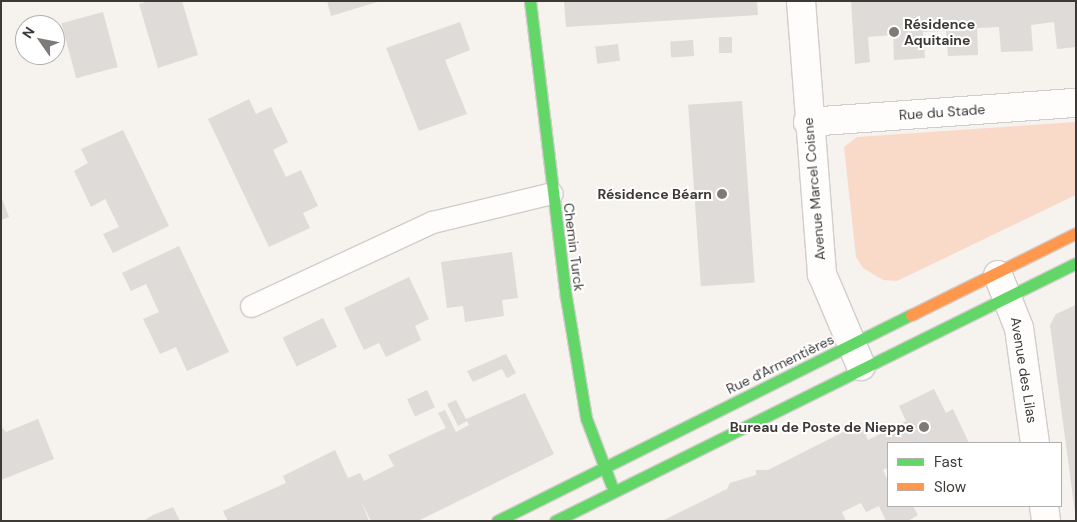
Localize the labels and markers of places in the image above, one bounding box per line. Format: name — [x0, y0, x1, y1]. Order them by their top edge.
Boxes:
place label: Résidence Aquitaine — [904, 16, 975, 48]
marker: Résidence Aquitaine — [888, 26, 900, 38]
place label: Résidence Béarn — [597, 186, 712, 202]
marker: Résidence Béarn — [716, 188, 728, 200]
place label: Bureau de Poste de Nieppe — [730, 419, 914, 435]
marker: Bureau de Poste de Nieppe — [918, 421, 930, 433]

